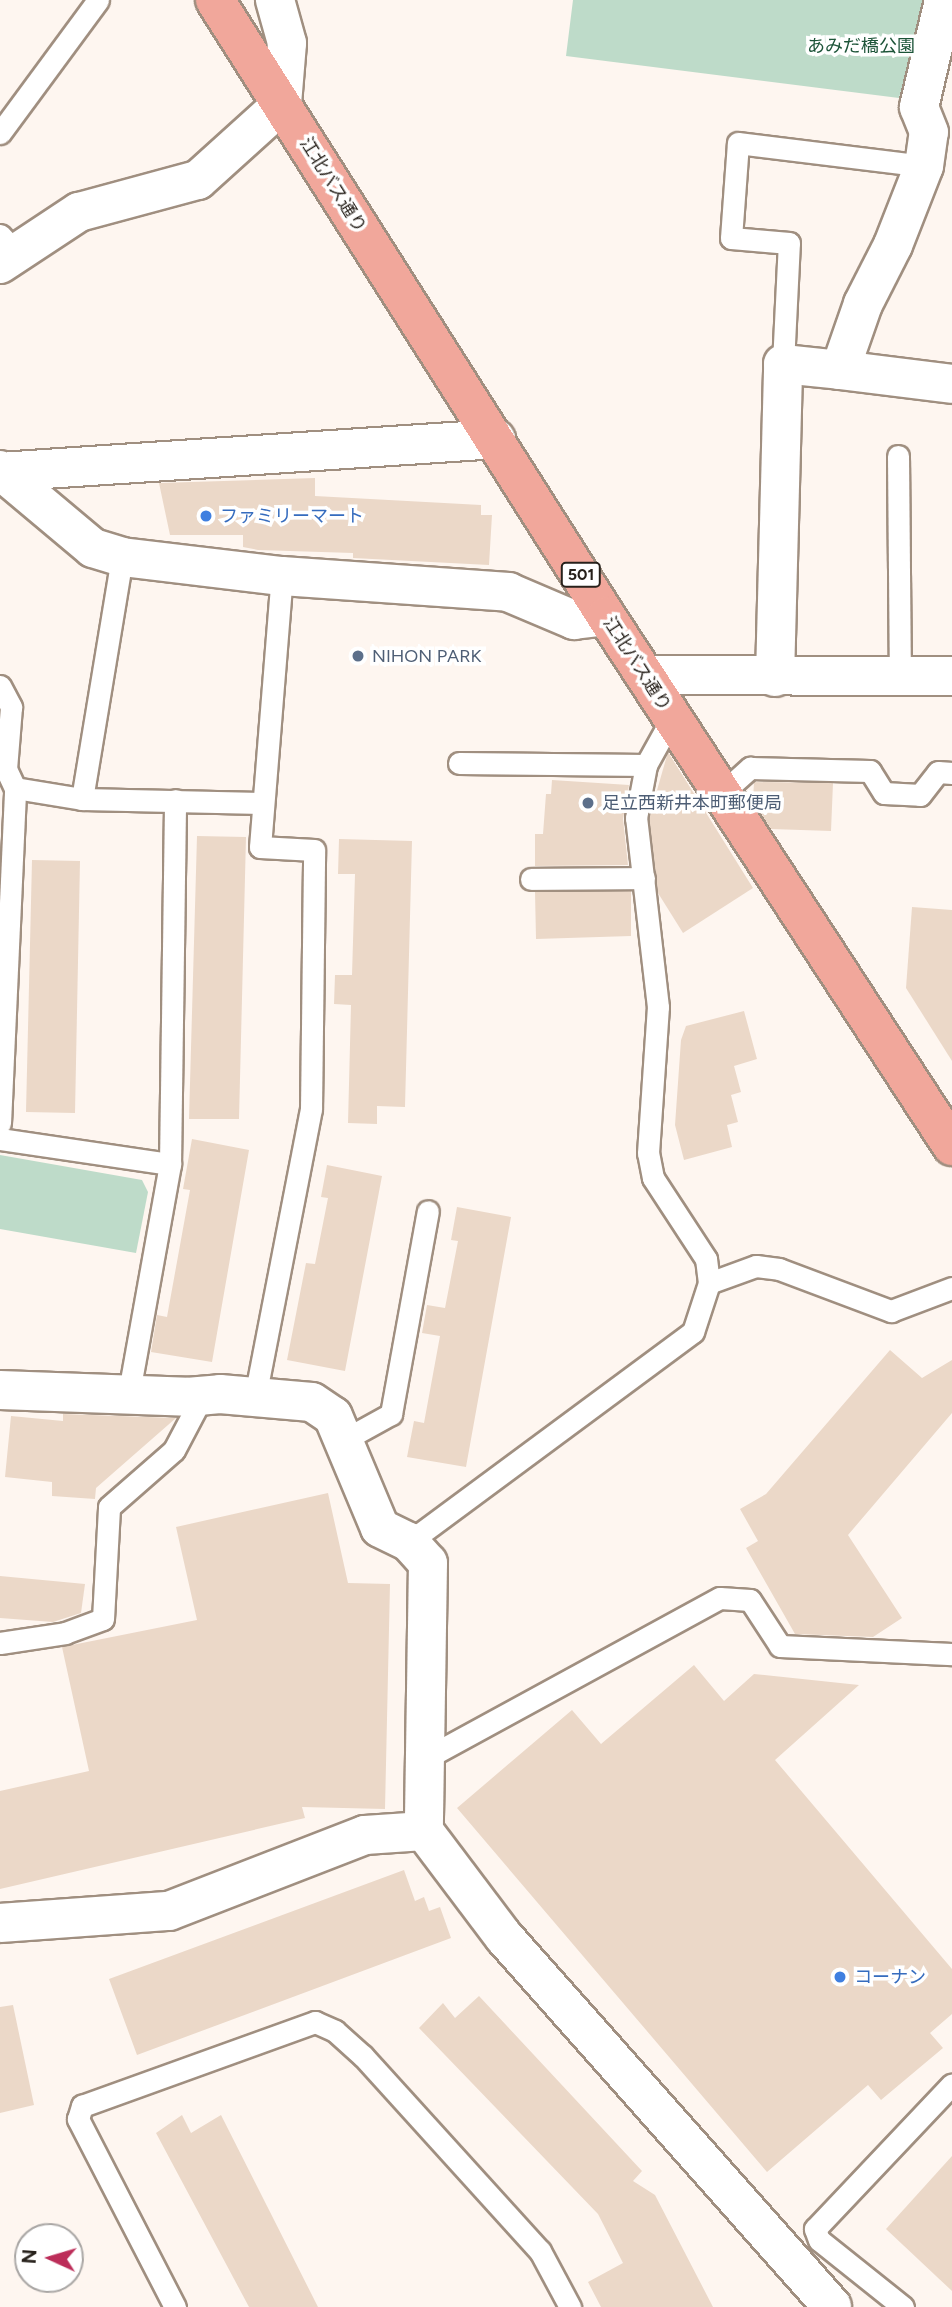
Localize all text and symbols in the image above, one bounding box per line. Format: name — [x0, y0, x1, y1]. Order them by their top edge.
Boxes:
park label: あみだ橋公園 — [807, 35, 915, 57]
street label: 江北バス通り — [295, 133, 371, 237]
place label: ファミリーマート — [220, 505, 364, 527]
marker: ファミリーマート — [198, 508, 214, 524]
road number: 501 — [560, 562, 602, 588]
street label: 江北バス通り — [599, 613, 675, 715]
place label: NIHON PARK — [372, 645, 482, 667]
marker: NIHON PARK — [350, 648, 366, 664]
place label: 足立西新井本町郵便局 — [602, 792, 782, 814]
marker: 足立西新井本町郵便局 — [580, 795, 596, 811]
place label: コーナン — [854, 1966, 926, 1988]
marker: コーナン — [832, 1969, 848, 1985]
north arrow — [14, 2223, 84, 2293]
text: N — [18, 2249, 42, 2265]

